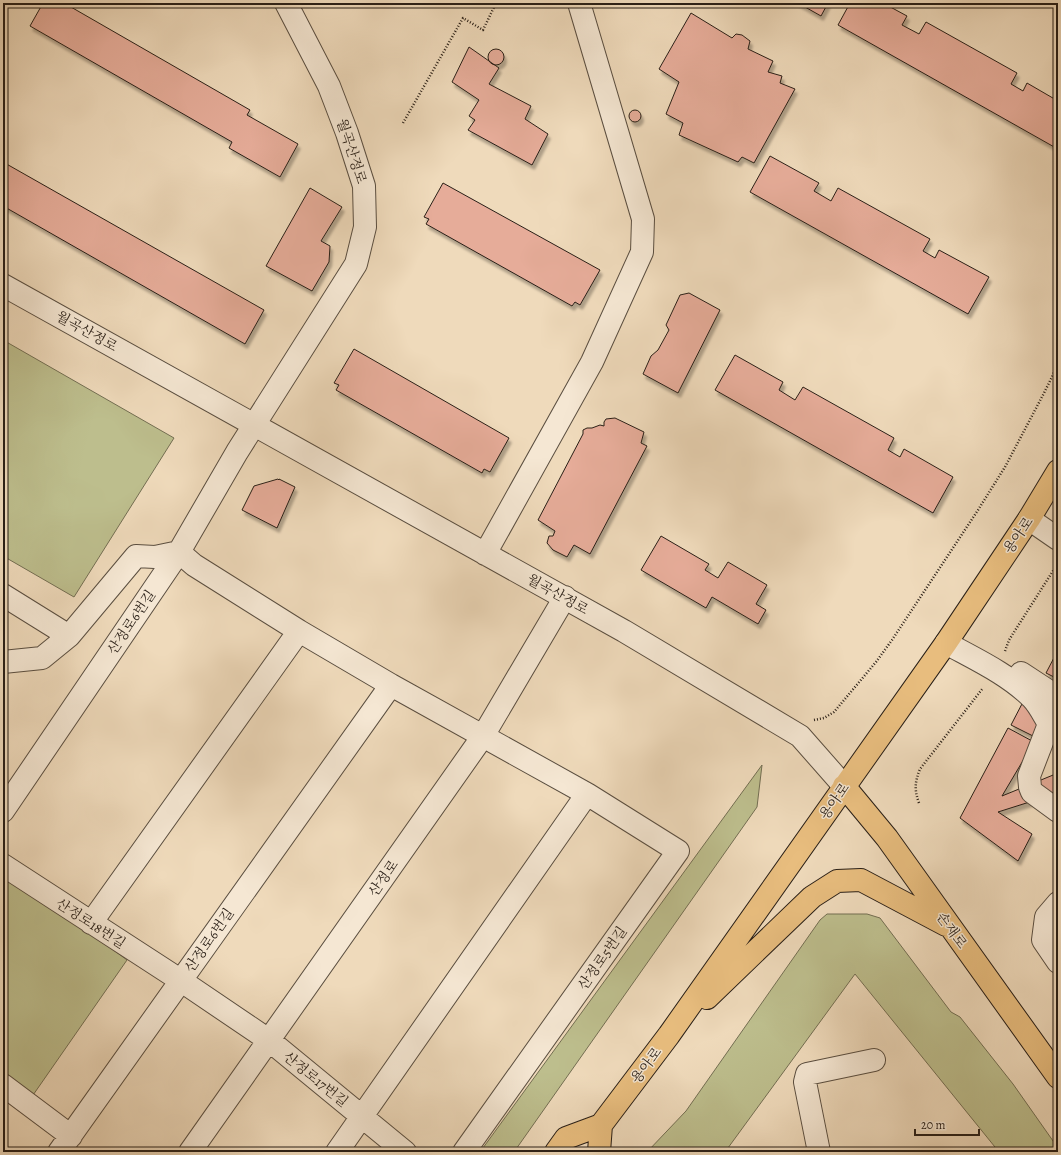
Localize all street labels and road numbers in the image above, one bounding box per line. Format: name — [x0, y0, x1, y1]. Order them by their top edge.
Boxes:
street label: 월곡산정로 — [332, 116, 371, 187]
street label: 월곡산정로 — [53, 307, 121, 356]
street label: 용아로 — [999, 513, 1038, 557]
street label: 월곡산정로 — [524, 570, 592, 619]
street label: 산정로6번길 — [103, 586, 160, 658]
street label: 용아로 — [815, 779, 854, 823]
street label: 산정로 — [364, 856, 403, 900]
street label: 산정로18번길 — [52, 894, 129, 953]
street label: 산정로6번길 — [180, 904, 238, 976]
street label: 손재로 — [932, 908, 971, 953]
street label: 산정로5번길 — [574, 923, 631, 994]
street label: 용아로 — [627, 1043, 666, 1087]
street label: 산정로17번길 — [279, 1047, 352, 1111]

